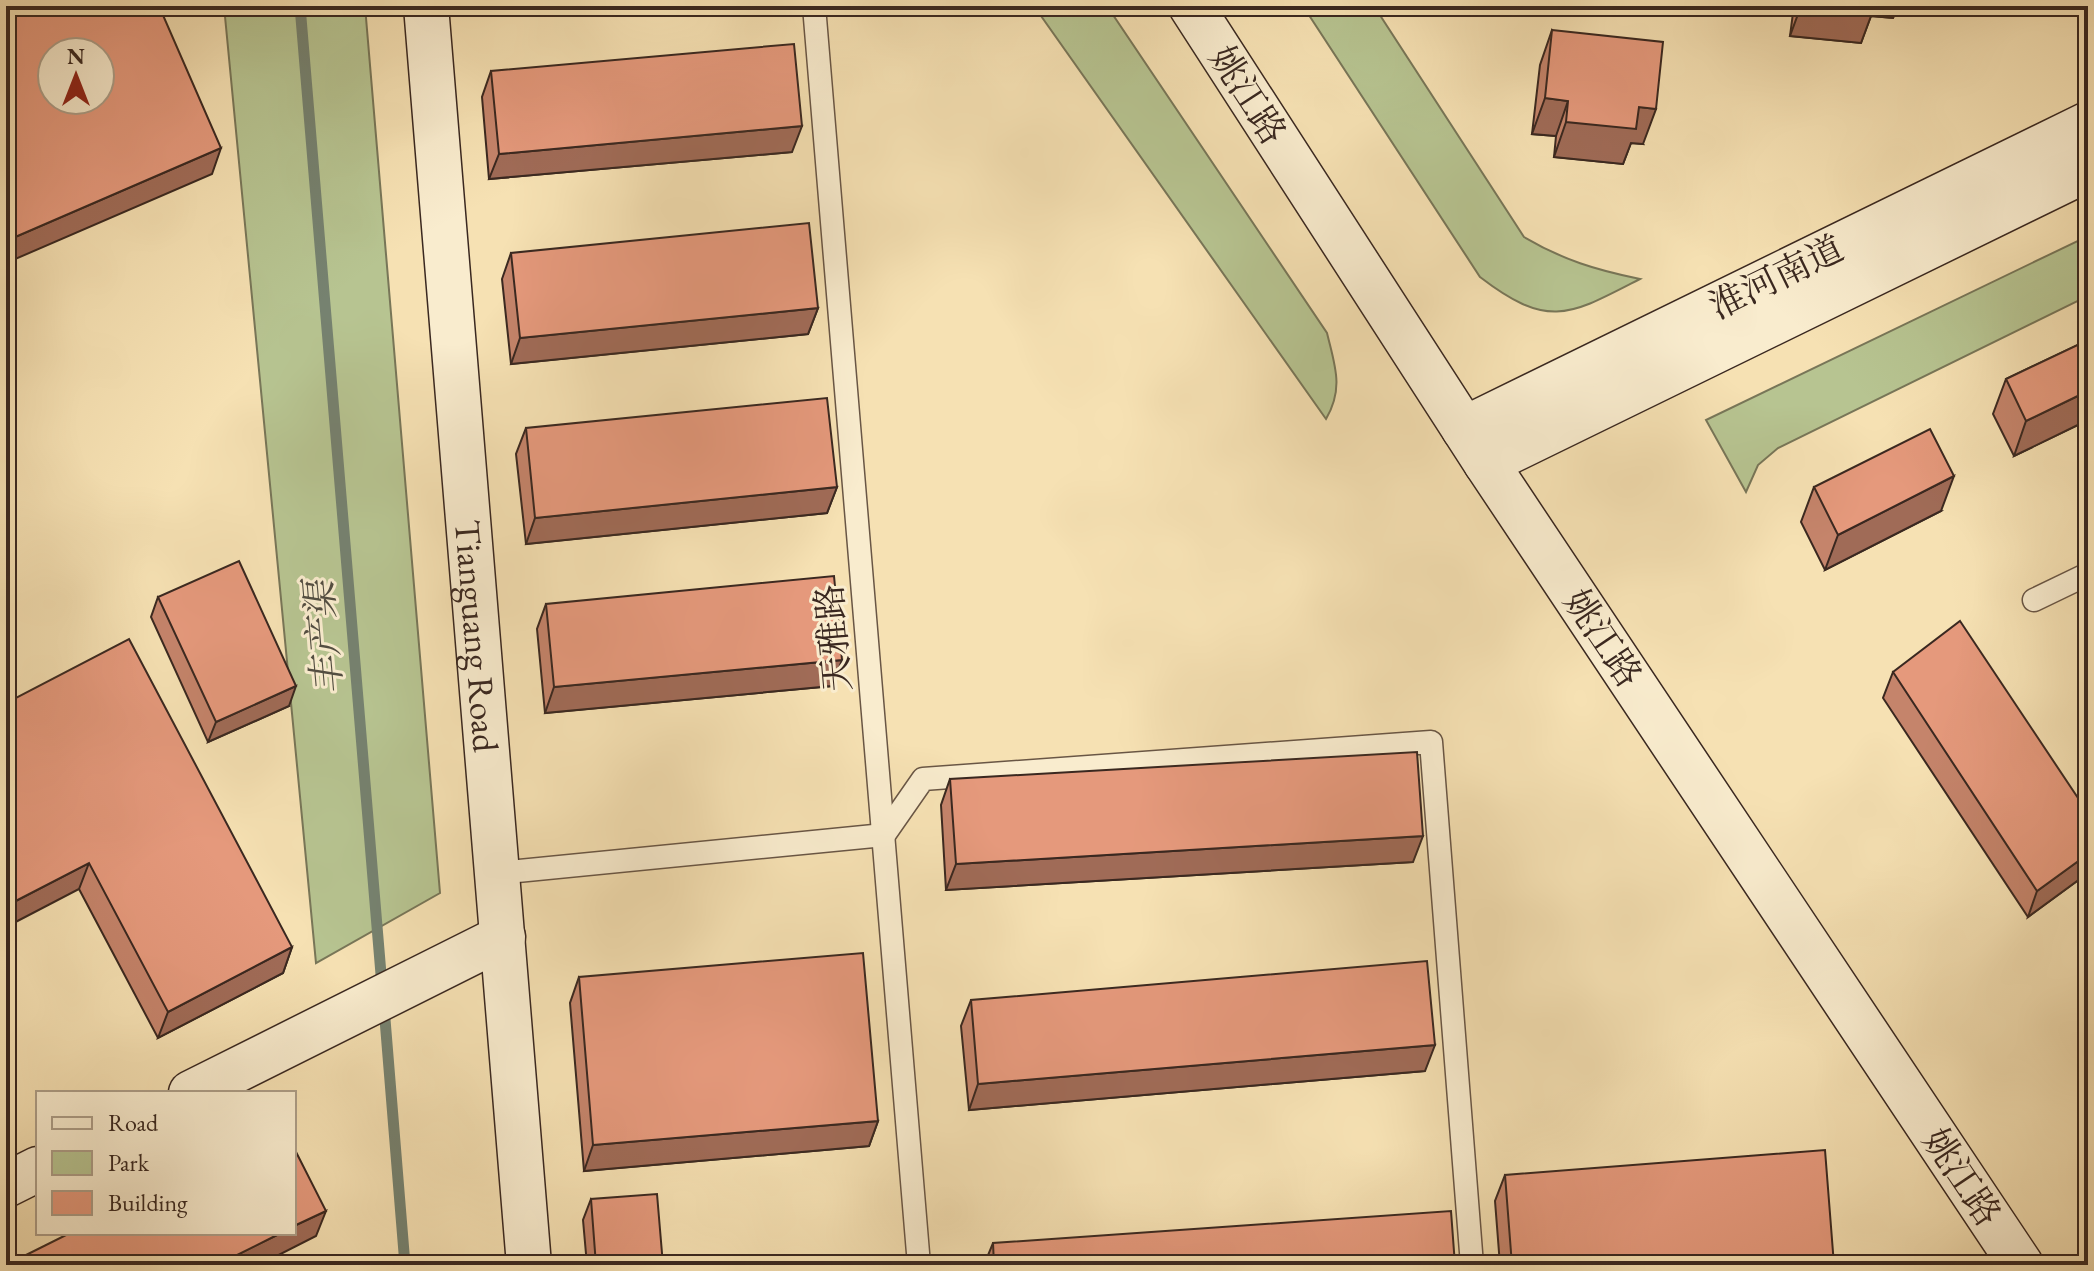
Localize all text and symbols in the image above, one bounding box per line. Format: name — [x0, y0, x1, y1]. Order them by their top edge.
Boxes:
north arrow — [36, 36, 116, 116]
street label: 姚江路 — [1199, 37, 1297, 153]
text: N — [67, 42, 85, 71]
street label: 淮河南道 — [1701, 224, 1851, 330]
street label: Tianguang Road — [445, 518, 511, 755]
water label: 丰产渠 — [293, 574, 352, 697]
street label: 姚江路 — [1553, 580, 1653, 696]
street label: 天雅路 — [805, 582, 861, 694]
legend — [36, 1091, 296, 1235]
text: Road — [108, 1107, 159, 1138]
street label: 姚江路 — [1912, 1119, 2012, 1235]
text: Park — [108, 1147, 150, 1178]
text: Building — [108, 1187, 188, 1218]

